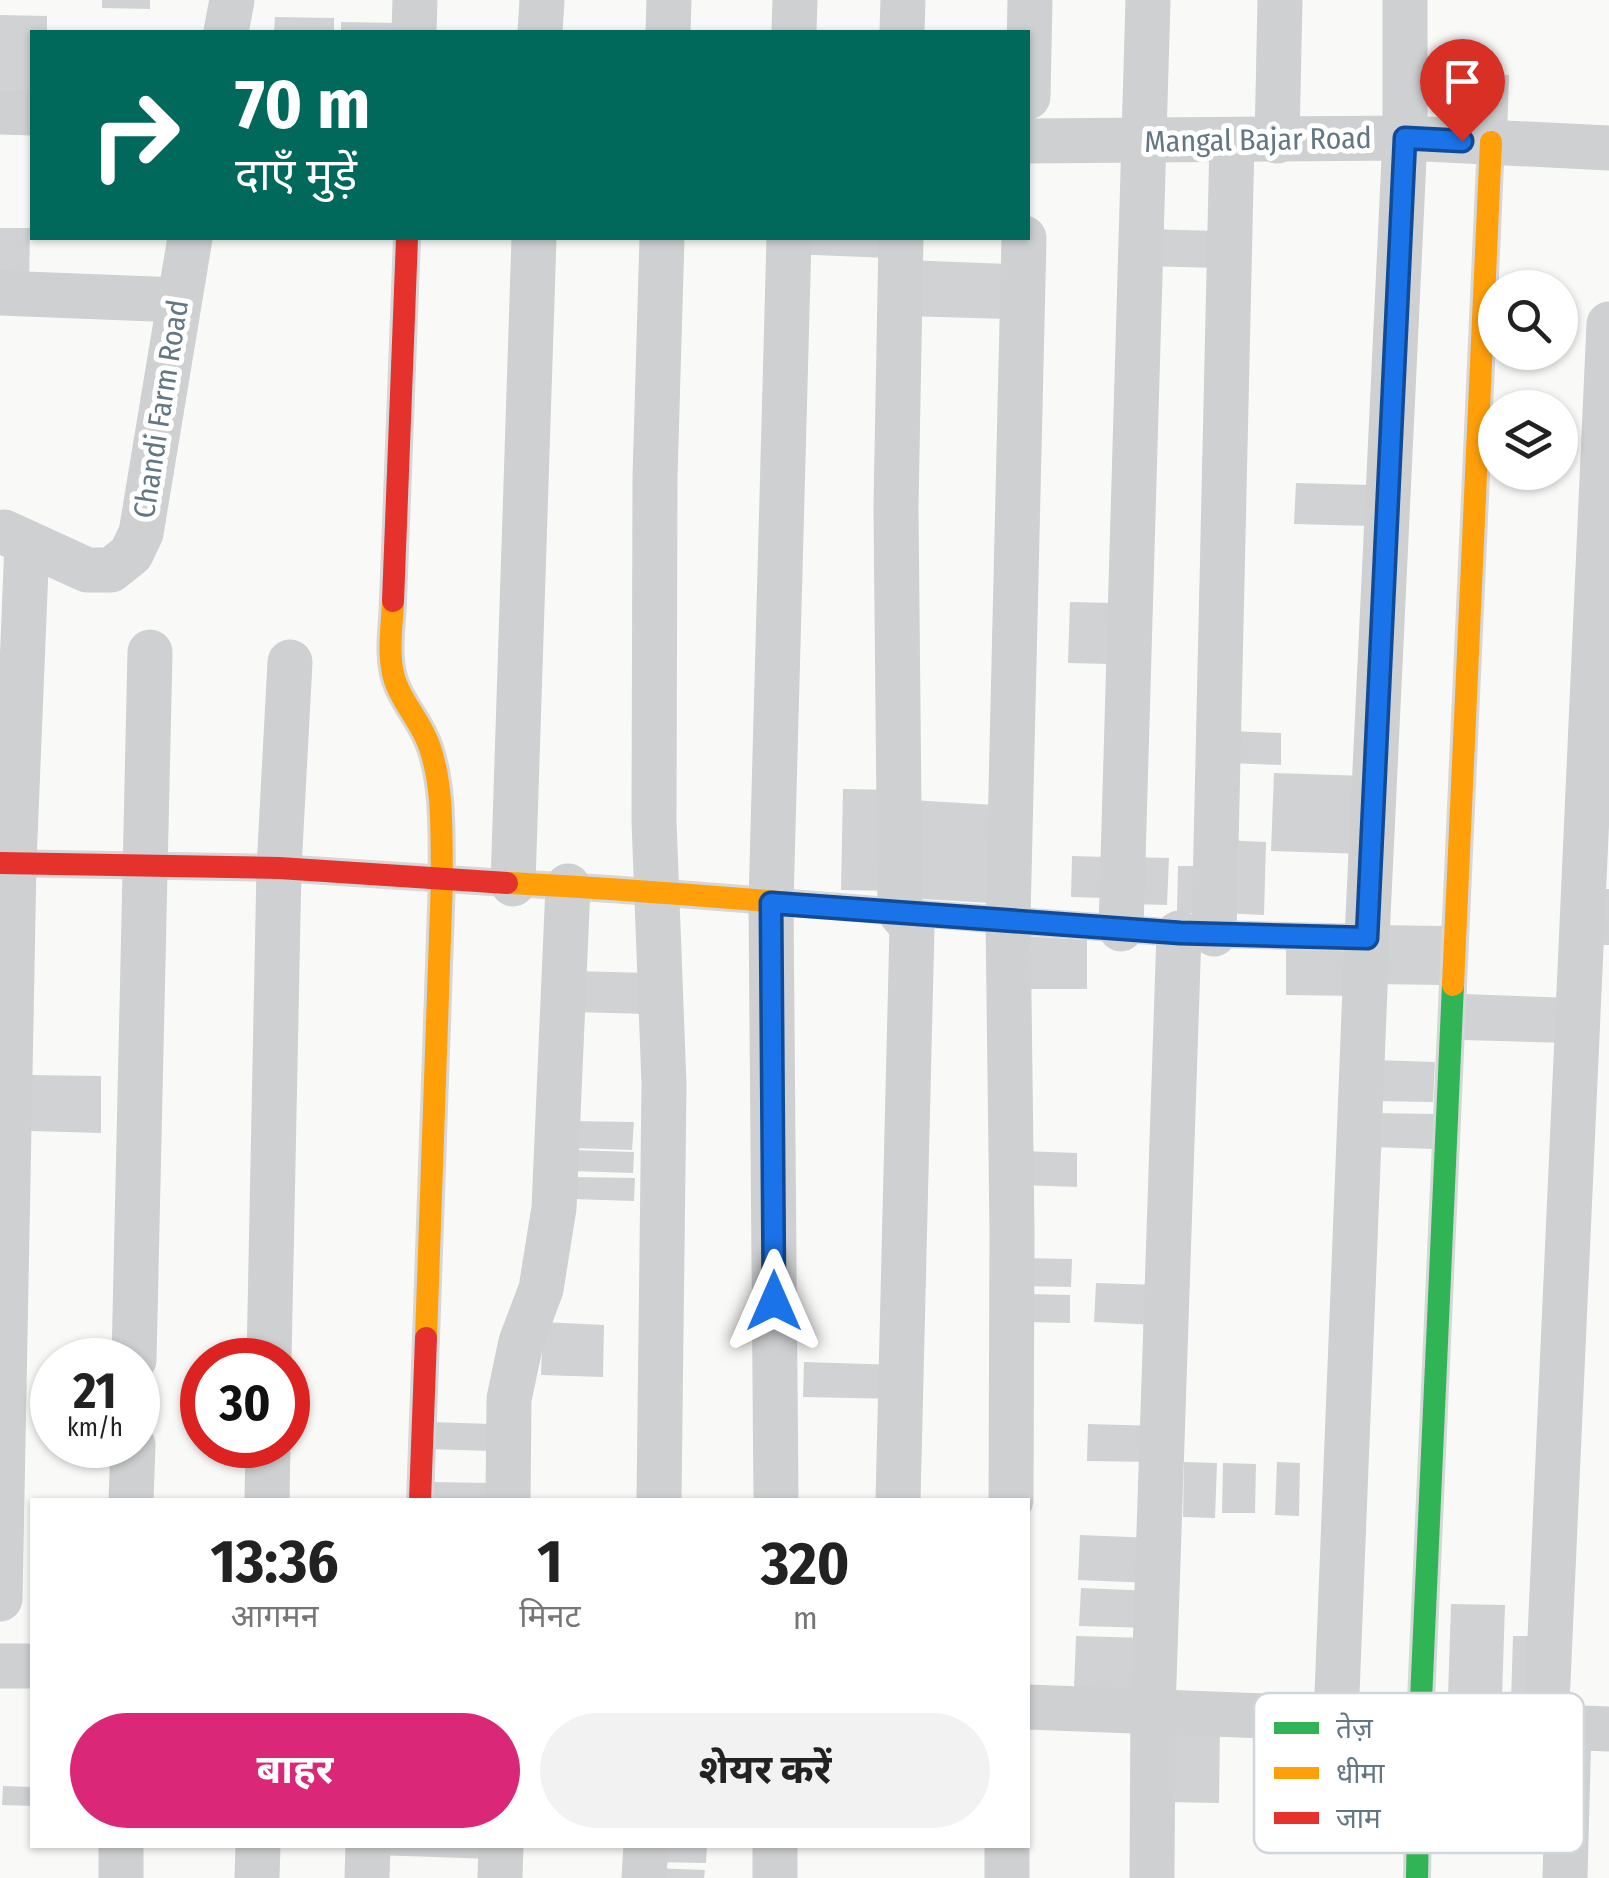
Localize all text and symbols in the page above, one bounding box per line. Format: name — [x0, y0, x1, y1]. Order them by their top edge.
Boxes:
pin — [1420, 39, 1505, 142]
icon: arrive — [1435, 54, 1490, 109]
text: 70 m — [235, 63, 370, 147]
icon: right — [70, 70, 200, 200]
street label: Mangal Bajar Road — [1144, 120, 1372, 160]
text: दाएँ मुड़ें — [235, 148, 357, 202]
map controls — [1478, 270, 1578, 490]
button: search — [1478, 270, 1578, 370]
street label: Chandi Farm Road — [126, 297, 196, 521]
button: layers — [1478, 390, 1578, 490]
position arrow — [722, 1249, 826, 1353]
speed limit sign: 30 — [180, 1338, 310, 1468]
text: 21 — [73, 1361, 117, 1421]
text: km/h — [67, 1413, 123, 1443]
text: 13:36 — [211, 1526, 339, 1598]
text: 1 — [537, 1526, 563, 1598]
text: 320 — [761, 1528, 850, 1600]
text: आगमन — [231, 1597, 318, 1635]
text: मिनट — [519, 1597, 581, 1635]
text: m — [793, 1599, 818, 1637]
legend — [1254, 1693, 1584, 1853]
text: तेज़ — [1336, 1712, 1374, 1745]
button: बाहर — [70, 1713, 520, 1828]
button: शेयर करें — [540, 1713, 990, 1828]
text: धीमा — [1336, 1757, 1385, 1790]
text: जाम — [1336, 1802, 1382, 1835]

